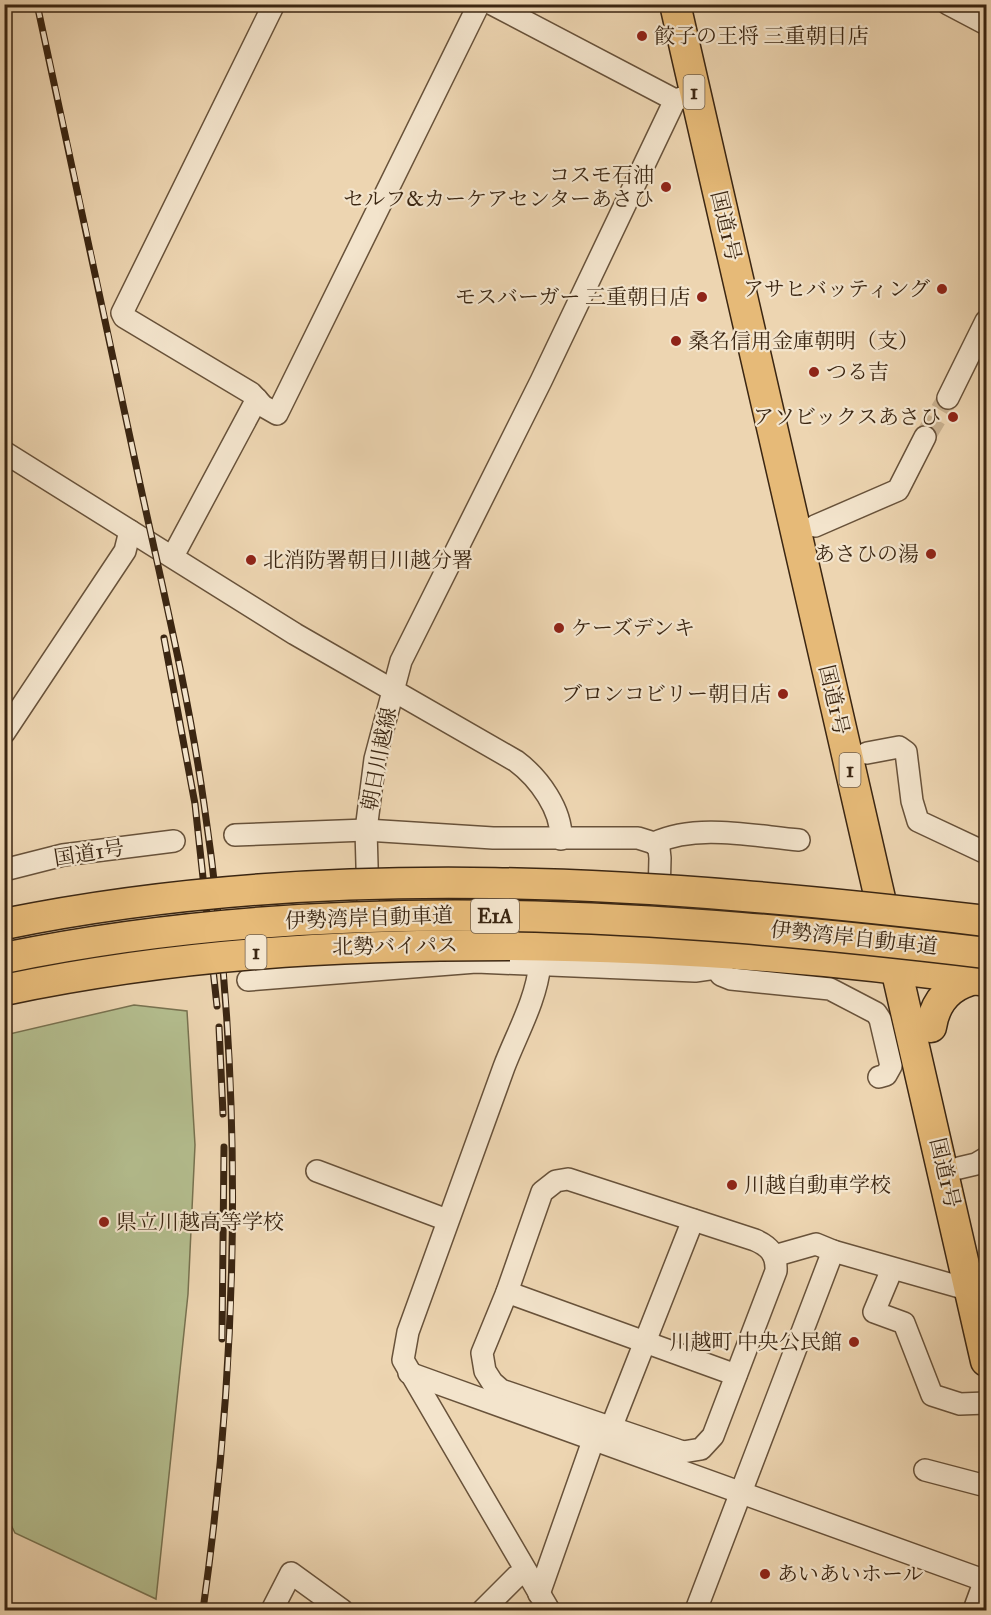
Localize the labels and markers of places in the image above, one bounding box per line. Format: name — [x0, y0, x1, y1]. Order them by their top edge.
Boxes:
place label: 餃子の王将 三重朝日店 — [654, 23, 869, 49]
marker: 餃子の王将 三重朝日店 — [635, 29, 649, 43]
place label: コスモ石油 セルフ&カーケアセンターあさひ — [343, 162, 654, 212]
marker: コスモ石油 セルフ&カーケアセンターあさひ — [659, 180, 673, 194]
place label: アサヒバッティング — [743, 276, 930, 302]
marker: アサヒバッティング — [935, 282, 949, 296]
place label: モスバーガー 三重朝日店 — [455, 284, 690, 310]
marker: モスバーガー 三重朝日店 — [695, 290, 709, 304]
place label: 桑名信用金庫朝明（支） — [688, 328, 919, 354]
marker: 桑名信用金庫朝明（支） — [669, 334, 683, 348]
place label: つる吉 — [826, 359, 889, 385]
marker: つる吉 — [807, 365, 821, 379]
place label: アソビックスあさひ — [753, 404, 941, 430]
marker: アソビックスあさひ — [946, 410, 960, 424]
place label: あさひの湯 — [814, 541, 919, 567]
place label: 北消防署朝日川越分署 — [263, 547, 473, 573]
marker: あさひの湯 — [924, 547, 938, 561]
marker: 北消防署朝日川越分署 — [244, 553, 258, 567]
place label: ケーズデンキ — [571, 615, 695, 641]
marker: ケーズデンキ — [552, 621, 566, 635]
place label: ブロンコビリー朝日店 — [561, 681, 771, 707]
marker: ブロンコビリー朝日店 — [776, 687, 790, 701]
place label: 川越自動車学校 — [744, 1172, 891, 1198]
marker: 川越自動車学校 — [725, 1178, 739, 1192]
place label: 県立川越高等学校 — [116, 1209, 284, 1235]
marker: 県立川越高等学校 — [97, 1215, 111, 1229]
place label: 川越町 中央公民館 — [669, 1329, 842, 1355]
marker: 川越町 中央公民館 — [847, 1335, 861, 1349]
place label: あいあいホール — [777, 1561, 924, 1587]
marker: あいあいホール — [758, 1567, 772, 1581]

